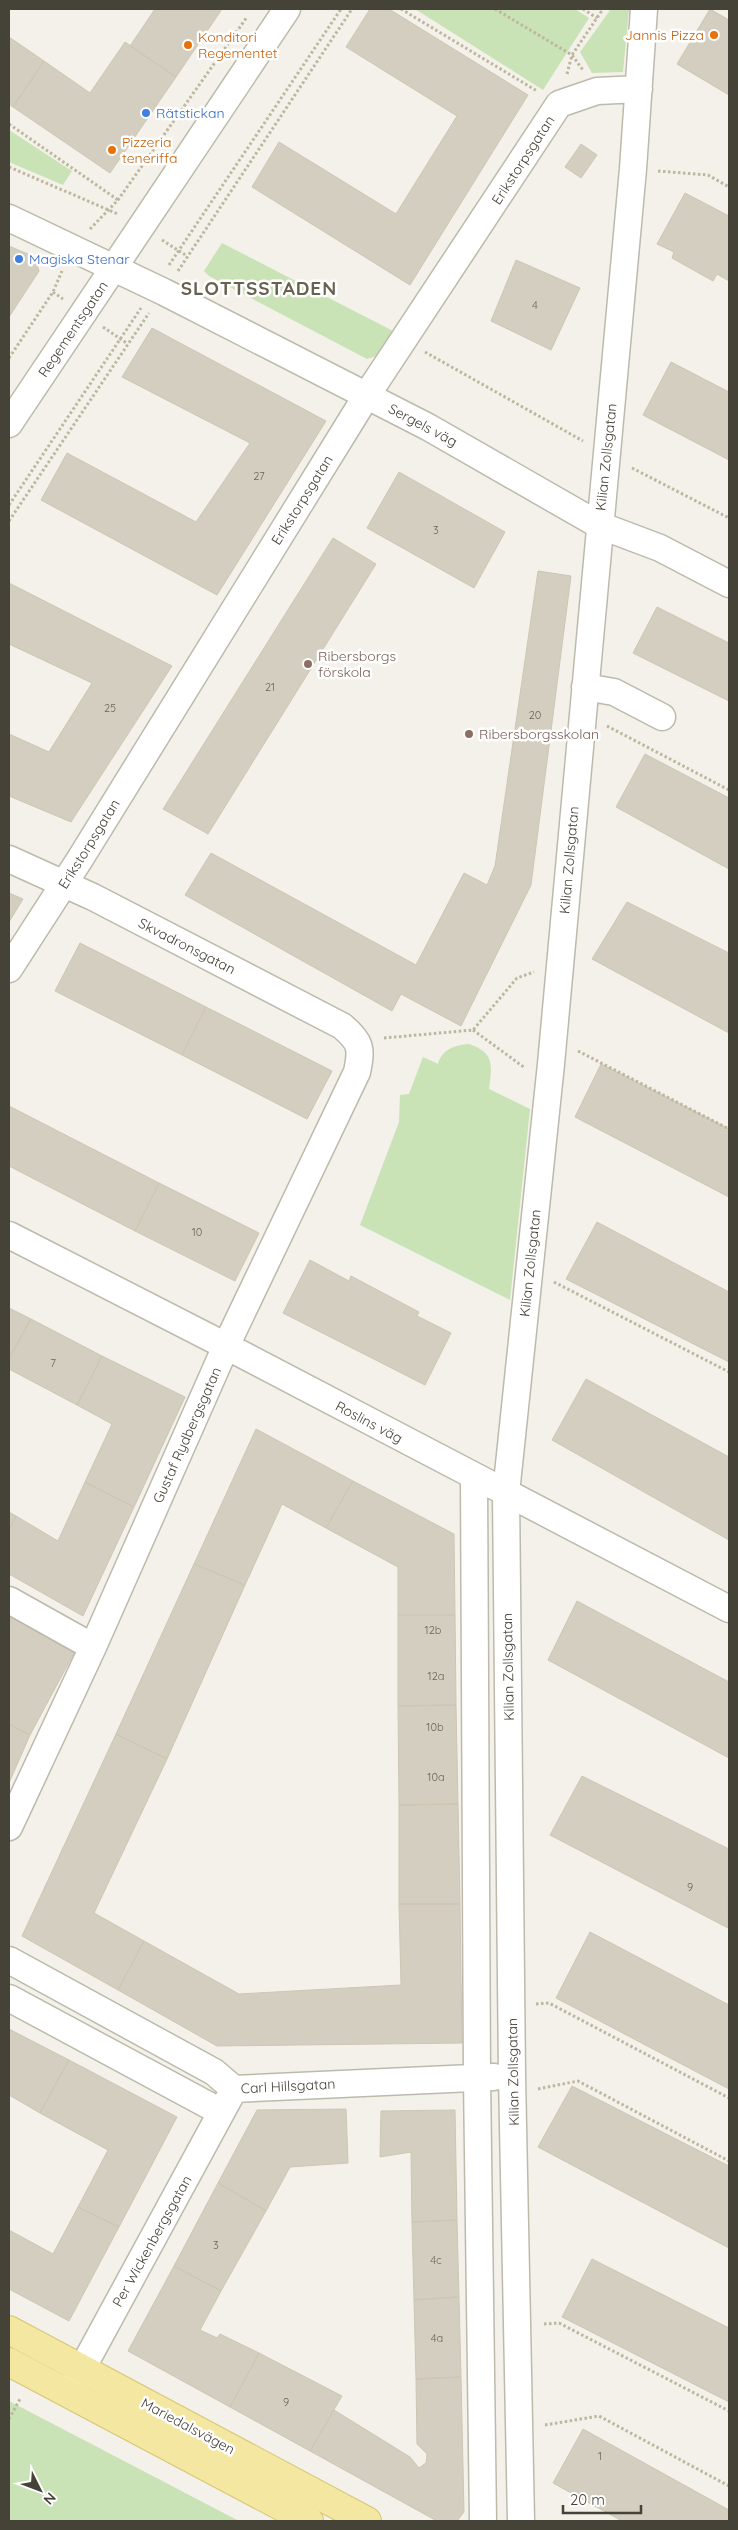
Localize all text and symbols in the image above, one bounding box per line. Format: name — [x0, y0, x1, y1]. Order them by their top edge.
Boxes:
place label: Jannis Pizza — [625, 26, 704, 44]
place label: Konditori Regementet — [198, 28, 278, 62]
marker: Jannis Pizza — [708, 29, 720, 41]
marker: Konditori Regementet — [182, 39, 194, 51]
place label: Rätstickan — [156, 104, 225, 122]
marker: Rätstickan — [140, 107, 152, 119]
street label: Erikstorpsgatan — [488, 112, 558, 208]
place label: Pizzeria teneriffa — [122, 133, 178, 167]
marker: Pizzeria teneriffa — [106, 144, 118, 156]
place label: Magiska Stenar — [29, 250, 130, 268]
marker: Magiska Stenar — [13, 253, 25, 265]
district label: SLOTTSSTADEN — [181, 276, 337, 300]
street label: Regementsgatan — [34, 277, 112, 381]
house number: 4 — [532, 298, 538, 312]
street label: Sergels väg — [385, 399, 461, 451]
street label: Kilian Zollsgatan — [591, 402, 621, 512]
street label: Erikstorpsgatan — [267, 452, 337, 548]
house number: 27 — [253, 469, 265, 483]
house number: 3 — [433, 523, 439, 537]
place label: Ribersborgs förskola — [318, 647, 396, 681]
marker: Ribersborgs förskola — [302, 658, 314, 670]
house number: 21 — [265, 680, 275, 694]
house number: 25 — [104, 701, 116, 715]
house number: 20 — [529, 708, 541, 722]
place label: Ribersborgsskolan — [479, 725, 599, 743]
marker: Ribersborgsskolan — [463, 728, 475, 740]
street label: Erikstorpsgatan — [54, 796, 124, 892]
street label: Kilian Zollsgatan — [555, 805, 583, 915]
street label: Skvadronsgatan — [136, 914, 238, 978]
street label: Kilian Zollsgatan — [515, 1208, 545, 1318]
house number: 10 — [192, 1225, 202, 1239]
house number: 7 — [50, 1356, 56, 1370]
street label: Gustaf Rydbergsgatan — [149, 1364, 225, 1506]
street label: Roslins väg — [332, 1397, 406, 1447]
street label: Kilian Zollsgatan — [498, 1613, 518, 1721]
house number: 12b — [425, 1623, 442, 1637]
house number: 12a — [428, 1669, 444, 1683]
house number: 10b — [426, 1720, 444, 1734]
house number: 10a — [427, 1770, 445, 1784]
house number: 9 — [687, 1880, 693, 1894]
street label: Kilian Zollsgatan — [503, 2018, 523, 2126]
street label: Carl Hillsgatan — [240, 2075, 336, 2097]
street label: Per Wickenbergsgatan — [108, 2172, 196, 2310]
house number: 3 — [213, 2238, 219, 2252]
house number: 4c — [430, 2253, 442, 2267]
house number: 4a — [431, 2331, 443, 2345]
street label: Mariedalsvägen — [138, 2394, 238, 2458]
house number: 9 — [283, 2395, 289, 2409]
house number: 1 — [598, 2449, 602, 2463]
north arrow — [15, 2465, 65, 2515]
scale bar — [563, 2482, 640, 2514]
text: N — [40, 2489, 60, 2509]
text: 20 m — [570, 2490, 605, 2509]

